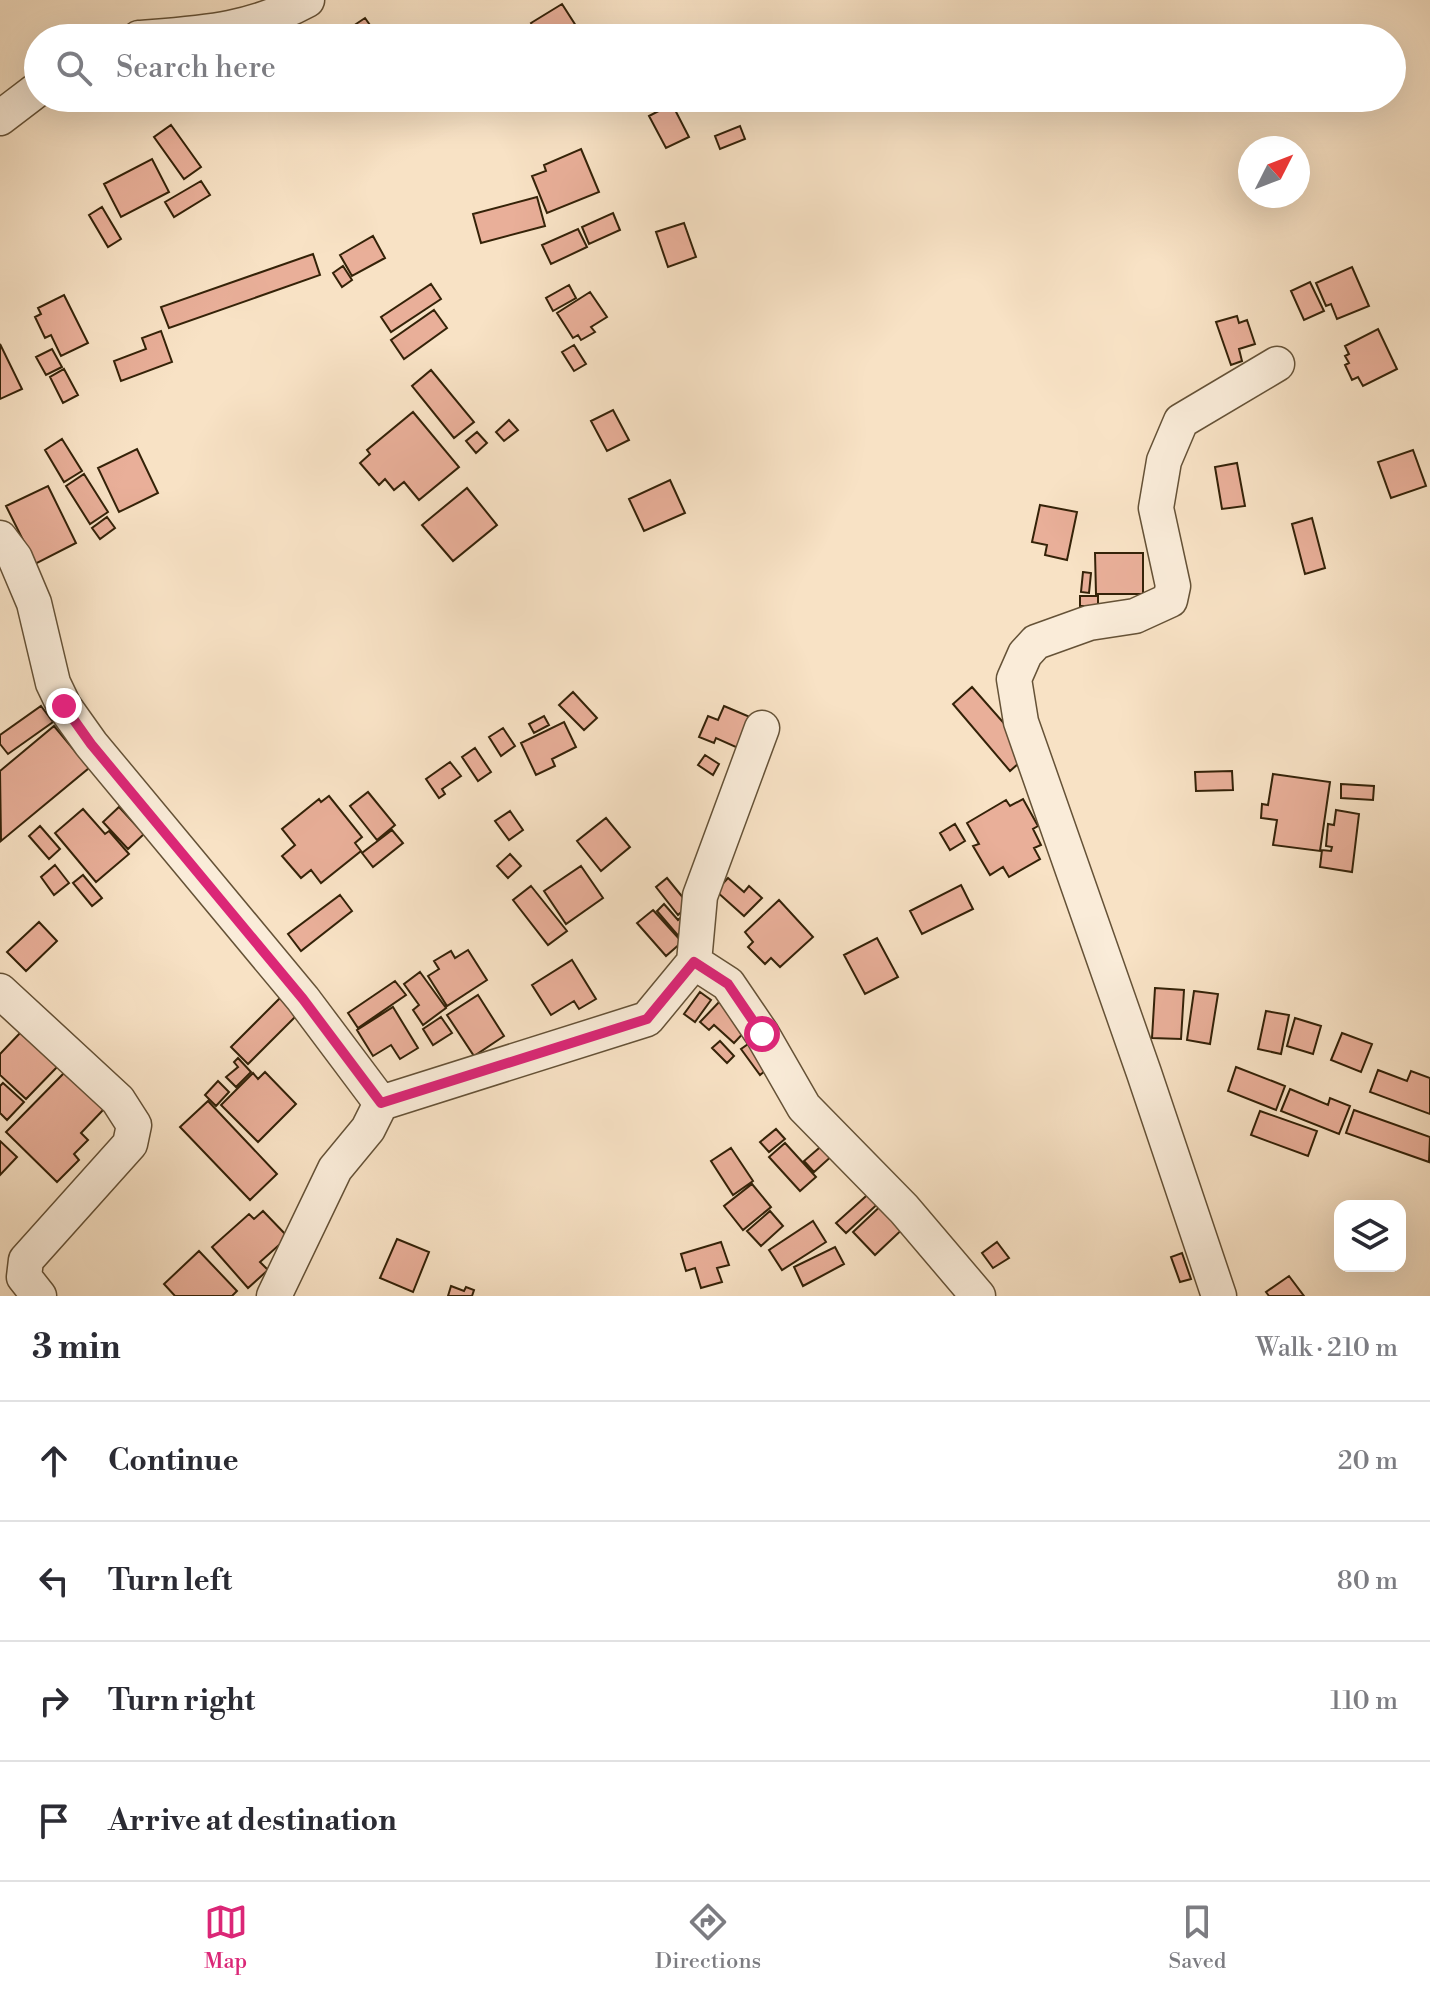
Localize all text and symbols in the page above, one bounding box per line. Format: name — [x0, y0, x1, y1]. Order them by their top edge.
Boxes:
search box — [24, 24, 1406, 112]
icon: search — [52, 46, 96, 90]
text: Search here — [116, 49, 276, 87]
north arrow — [1238, 136, 1310, 208]
route end — [46, 688, 82, 724]
route start — [744, 1016, 780, 1052]
map controls — [1334, 1200, 1406, 1272]
button: layers — [1334, 1200, 1406, 1272]
text: 3 min — [32, 1327, 121, 1369]
text: Walk · 210 m — [1256, 1332, 1398, 1364]
icon: ahead — [32, 1439, 76, 1483]
text: Continue — [108, 1442, 239, 1480]
text: 20 m — [1338, 1445, 1398, 1477]
icon: left — [32, 1559, 76, 1603]
text: Turn left — [108, 1562, 232, 1600]
text: 80 m — [1337, 1565, 1398, 1597]
icon: right — [32, 1679, 76, 1723]
text: Turn right — [108, 1682, 255, 1720]
text: 110 m — [1330, 1685, 1398, 1717]
icon: arrive — [32, 1799, 76, 1843]
text: Arrive at destination — [108, 1802, 397, 1840]
tab: Map — [204, 1900, 248, 1975]
tab: Directions — [655, 1900, 761, 1975]
tab: Saved — [1169, 1900, 1226, 1975]

